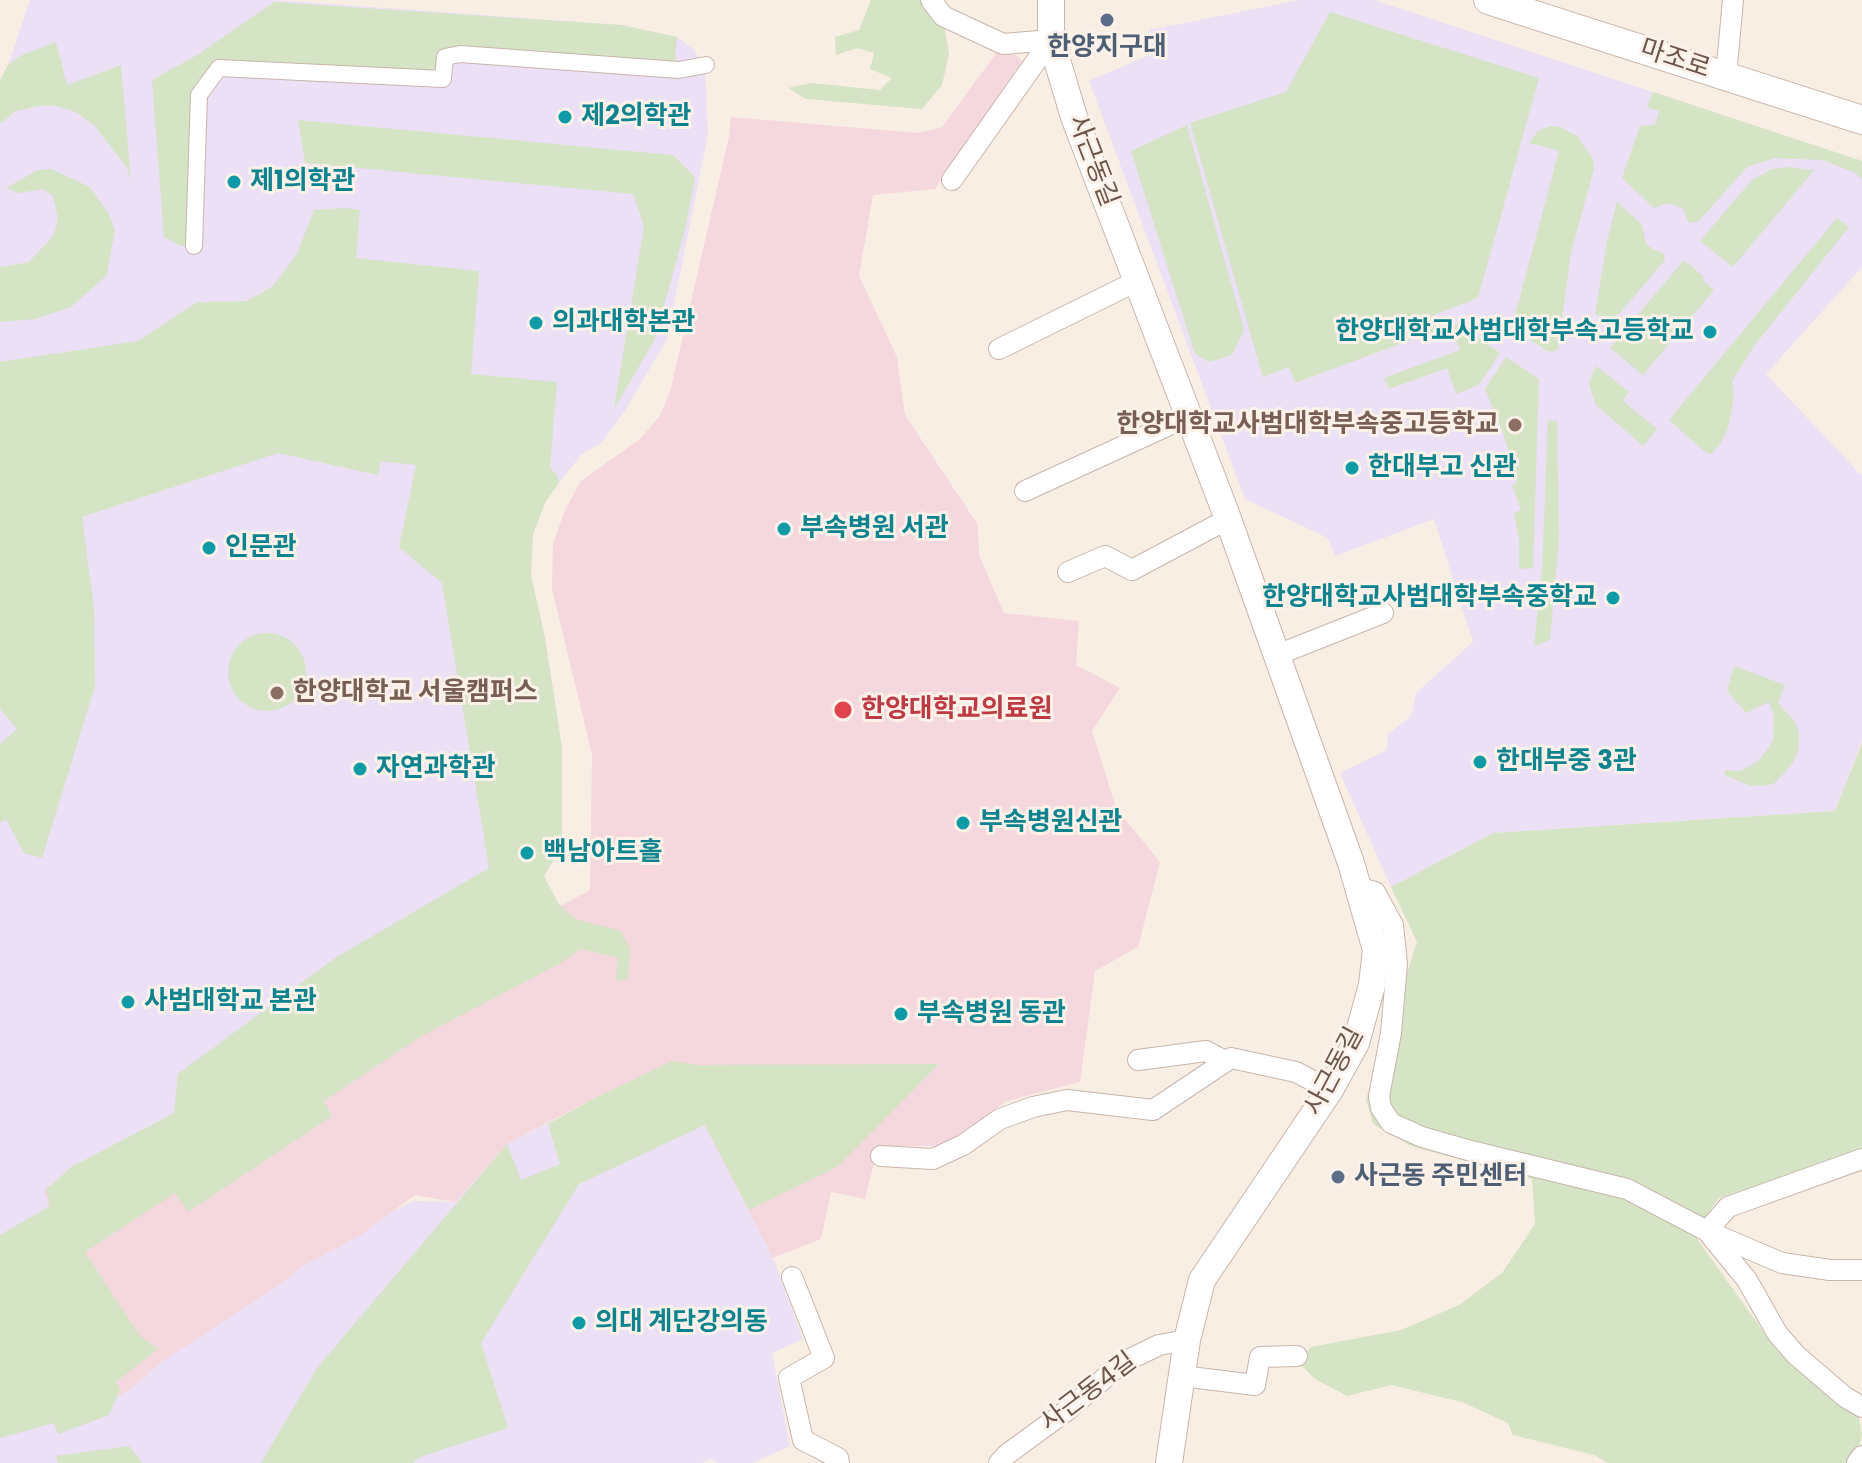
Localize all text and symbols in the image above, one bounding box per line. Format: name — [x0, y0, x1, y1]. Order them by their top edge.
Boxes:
marker: 한양지구대 — [1098, 11, 1116, 29]
place label: 한양지구대 — [1047, 32, 1167, 64]
street label: 마조로 — [1636, 34, 1714, 86]
place label: 제2의학관 — [581, 101, 692, 133]
marker: 제2의학관 — [556, 108, 574, 126]
street label: 사근동길 — [1060, 111, 1124, 211]
place label: 제1의학관 — [250, 166, 355, 198]
marker: 제1의학관 — [225, 173, 243, 191]
place label: 의과대학본관 — [552, 307, 696, 339]
marker: 의과대학본관 — [527, 314, 545, 332]
place label: 한양대학교사범대학부속고등학교 — [1335, 316, 1694, 348]
marker: 한양대학교사범대학부속고등학교 — [1701, 323, 1719, 341]
place label: 한양대학교사범대학부속중고등학교 — [1116, 409, 1499, 441]
marker: 한양대학교사범대학부속중고등학교 — [1506, 416, 1524, 434]
place label: 한대부고 신관 — [1368, 452, 1517, 484]
marker: 한대부고 신관 — [1343, 459, 1361, 477]
place label: 부속병원 서관 — [800, 513, 949, 545]
marker: 부속병원 서관 — [775, 520, 793, 538]
place label: 인문관 — [225, 532, 297, 564]
marker: 인문관 — [200, 539, 218, 557]
place label: 한양대학교사범대학부속중학교 — [1262, 582, 1597, 614]
marker: 한양대학교사범대학부속중학교 — [1604, 589, 1622, 607]
place label: 한양대학교 서울캠퍼스 — [293, 677, 538, 709]
marker: 한양대학교 서울캠퍼스 — [268, 684, 286, 702]
place label: 한양대학교의료원 — [861, 694, 1052, 726]
marker: 한양대학교의료원 — [832, 699, 854, 721]
place label: 한대부중 3관 — [1496, 746, 1637, 778]
place label: 자연과학관 — [376, 753, 496, 785]
marker: 한대부중 3관 — [1471, 753, 1489, 771]
marker: 자연과학관 — [351, 760, 369, 778]
place label: 부속병원신관 — [979, 807, 1123, 839]
marker: 부속병원신관 — [954, 814, 972, 832]
place label: 백남아트홀 — [543, 837, 663, 869]
marker: 백남아트홀 — [518, 844, 536, 862]
place label: 사범대학교 본관 — [144, 986, 317, 1018]
marker: 사범대학교 본관 — [119, 993, 137, 1011]
place label: 부속병원 동관 — [917, 998, 1066, 1030]
marker: 부속병원 동관 — [892, 1005, 910, 1023]
street label: 사근동길 — [1299, 1022, 1371, 1122]
place label: 사근동 주민센터 — [1354, 1161, 1527, 1193]
marker: 사근동 주민센터 — [1329, 1168, 1347, 1186]
place label: 의대 계단강의동 — [595, 1307, 768, 1339]
marker: 의대 계단강의동 — [570, 1314, 588, 1332]
street label: 사근동4길 — [1035, 1347, 1143, 1439]

